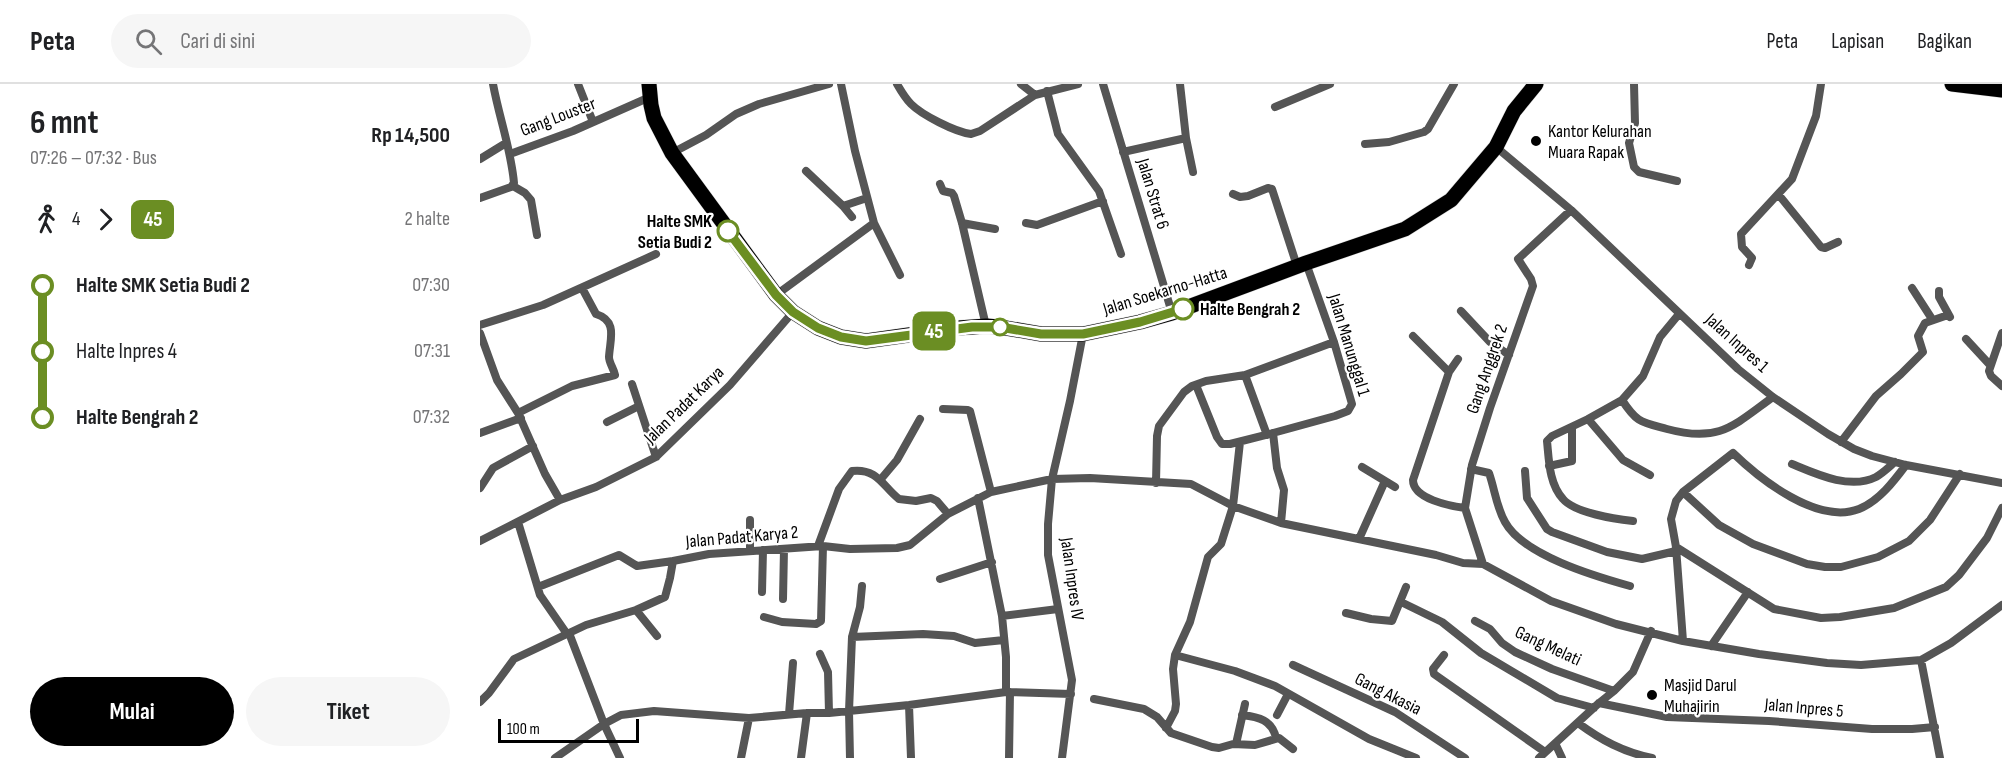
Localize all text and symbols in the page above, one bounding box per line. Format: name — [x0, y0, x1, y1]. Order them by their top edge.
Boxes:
search box — [111, 14, 531, 68]
text: Peta — [30, 25, 75, 58]
icon: search — [132, 25, 165, 58]
text: Cari di sini — [180, 28, 255, 55]
text: Peta — [1767, 29, 1798, 54]
text: Lapisan — [1831, 29, 1884, 54]
text: Bagikan — [1917, 29, 1972, 54]
street label: Gang Louster — [517, 93, 599, 141]
text: 6 mnt — [30, 103, 98, 143]
place label: Kantor Kelurahan Muara Rapak — [1548, 121, 1652, 163]
text: Rp 14,500 — [371, 122, 450, 149]
marker: Kantor Kelurahan Muara Rapak — [1529, 134, 1543, 148]
text: 07:26 – 07:32 · Bus — [30, 146, 157, 170]
street label: Jalan Strat 6 — [1132, 155, 1174, 232]
icon: walk — [30, 203, 63, 236]
icon: forward — [89, 203, 122, 236]
text: 4 — [72, 207, 80, 231]
text: 45 — [143, 207, 162, 232]
text: 2 halte — [405, 207, 450, 231]
place label: Halte SMK Setia Budi 2 — [638, 211, 712, 253]
marker: Halte SMK Setia Budi 2 — [717, 220, 739, 242]
street label: Jalan Soekarno-Hatta — [1100, 262, 1230, 320]
text: Halte SMK Setia Budi 2 — [76, 272, 250, 299]
text: 07:30 — [412, 273, 450, 297]
street label: Jalan Manunggal 1 — [1323, 290, 1375, 399]
marker: Halte Bengrah 2 — [1172, 298, 1194, 320]
place label: Halte Bengrah 2 — [1200, 299, 1300, 320]
street label: Jalan Inpres 1 — [1700, 308, 1774, 377]
line badge: 45 — [907, 312, 961, 350]
unlabelled marker — [991, 318, 1009, 336]
text: 45 — [924, 319, 944, 344]
street label: Gang Anggrek 2 — [1462, 322, 1512, 416]
text: Halte Inpres 4 — [76, 338, 177, 365]
text: 07:31 — [414, 339, 450, 363]
street label: Jalan Padat Karya — [639, 362, 728, 449]
text: Halte Bengrah 2 — [76, 404, 198, 431]
text: 07:32 — [413, 405, 450, 429]
street label: Jalan Padat Karya 2 — [684, 522, 799, 552]
street label: Jalan Inpres IV — [1056, 535, 1088, 622]
street label: Gang Melati — [1512, 622, 1584, 670]
street label: Gang Akasia — [1351, 668, 1425, 720]
place label: Masjid Darul Muhajirin — [1664, 675, 1737, 717]
button: Mulai — [30, 677, 234, 746]
button: Tiket — [246, 677, 450, 746]
marker: Masjid Darul Muhajirin — [1645, 688, 1659, 702]
street label: Jalan Inpres 5 — [1763, 694, 1844, 722]
scale bar — [498, 716, 639, 744]
text: 100 m — [507, 720, 540, 739]

